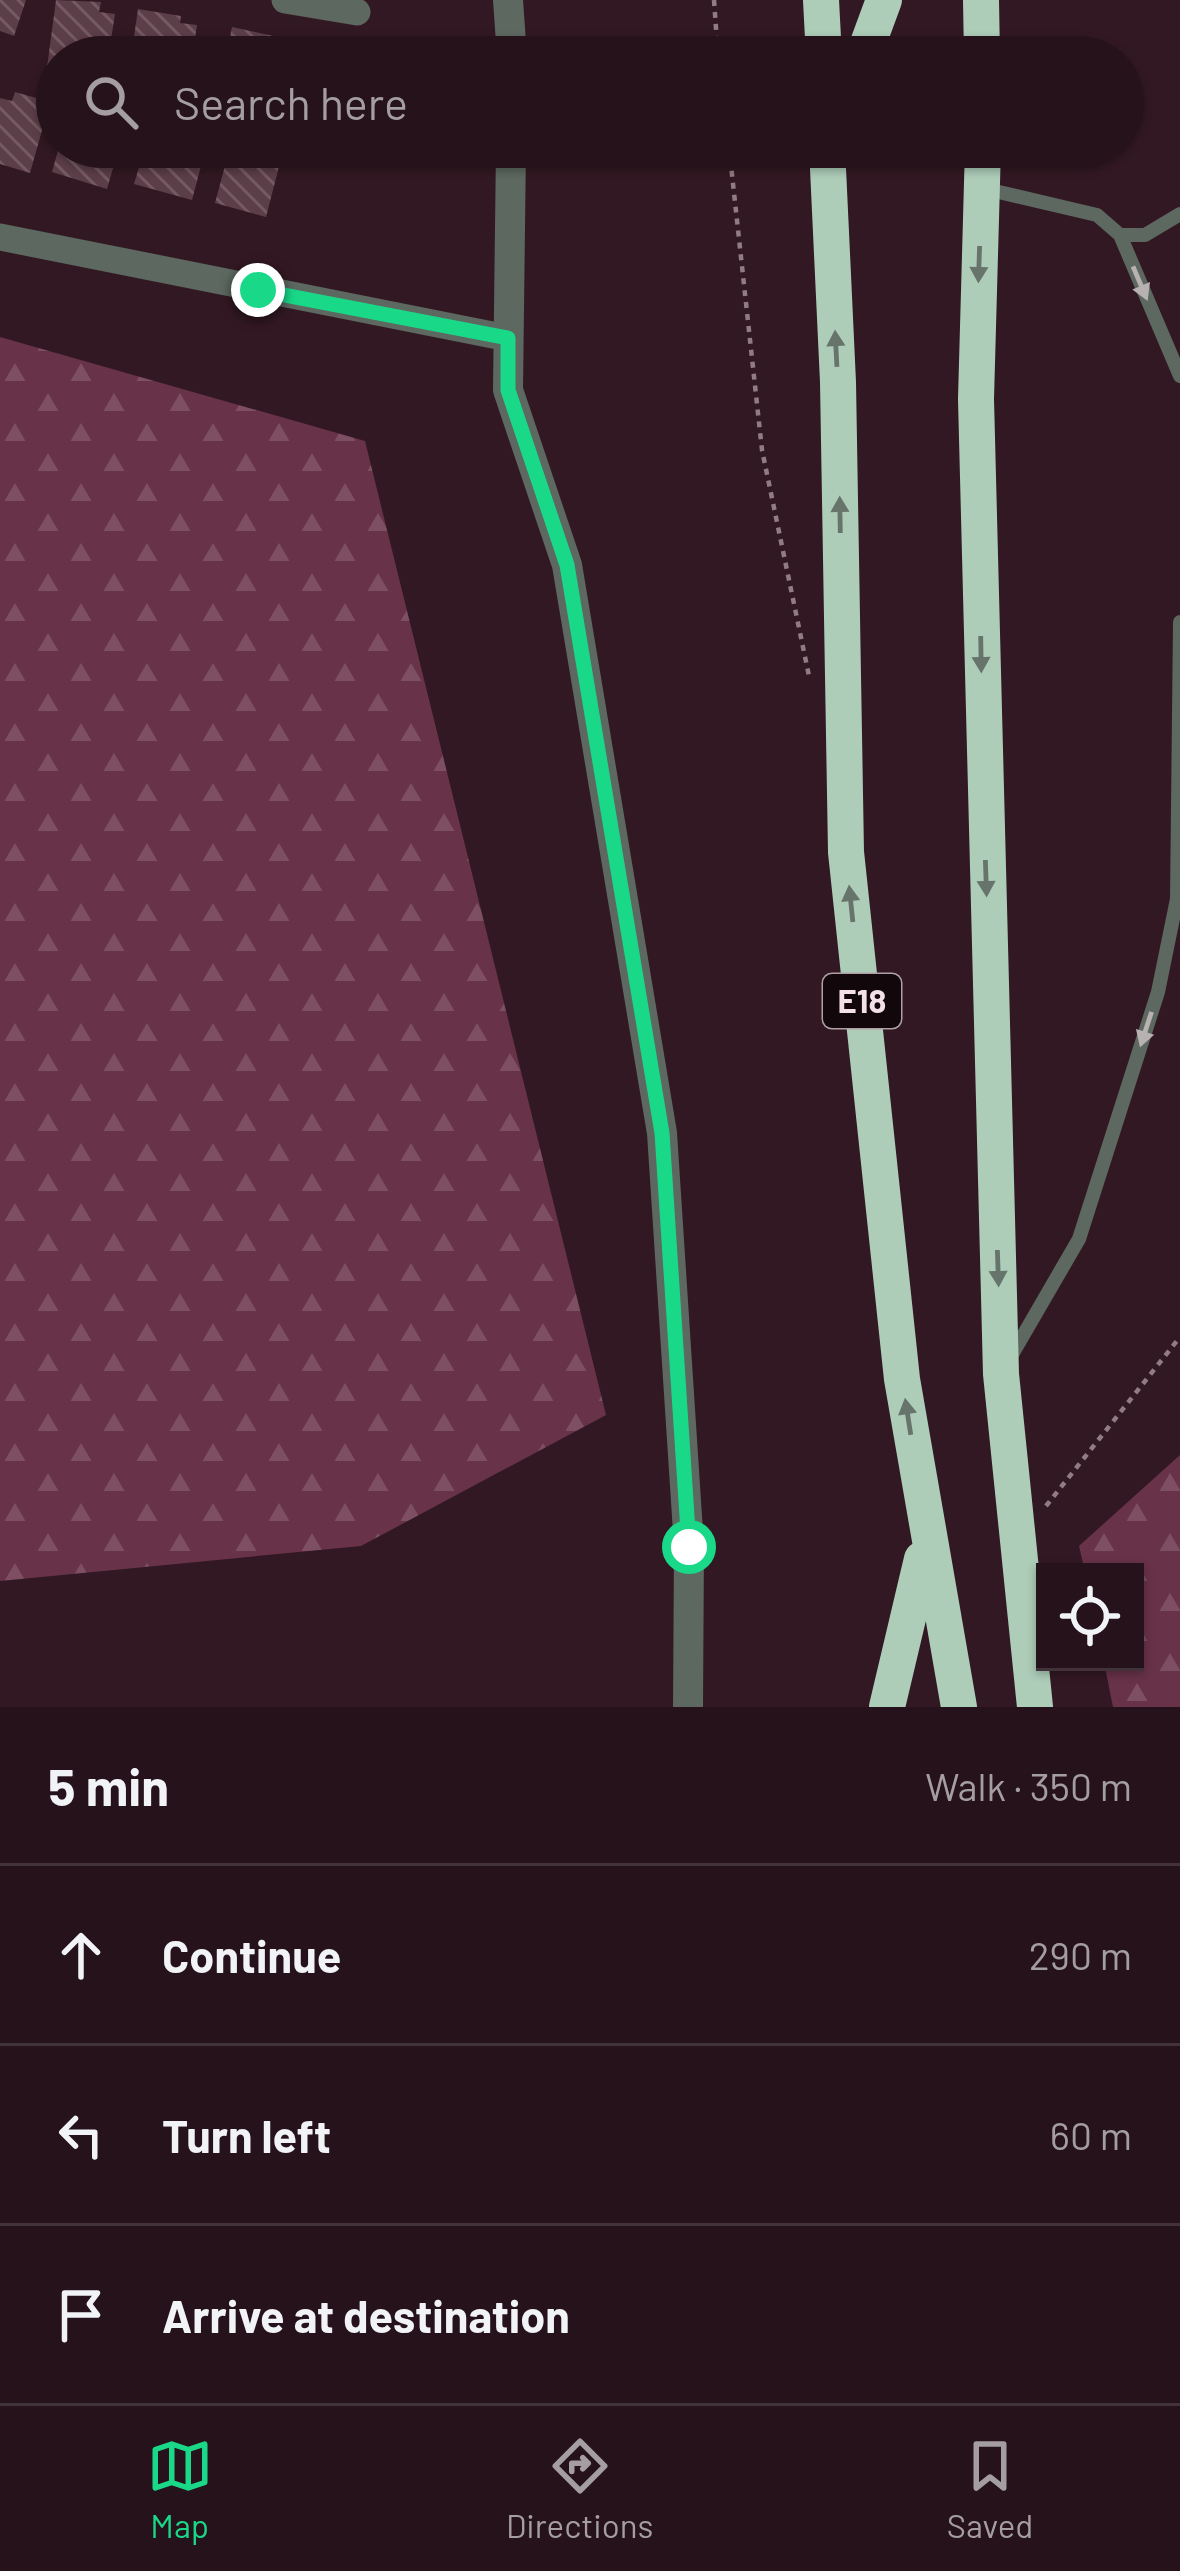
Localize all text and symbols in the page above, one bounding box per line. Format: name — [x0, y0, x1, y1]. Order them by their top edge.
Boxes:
search box — [36, 36, 1144, 168]
icon: search — [78, 69, 144, 135]
text: Search here — [174, 75, 408, 129]
one-way arrow — [970, 246, 989, 284]
route end — [231, 263, 285, 317]
one-way arrow — [1131, 265, 1150, 301]
one-way arrow — [826, 329, 845, 367]
one-way arrow — [830, 495, 850, 533]
one-way arrow — [972, 636, 991, 674]
one-way arrow — [977, 860, 996, 898]
one-way arrow — [841, 885, 860, 923]
road number: E18 — [823, 974, 901, 1028]
one-way arrow — [1136, 1011, 1155, 1048]
one-way arrow — [988, 1250, 1007, 1288]
one-way arrow — [899, 1398, 918, 1435]
route start — [662, 1520, 716, 1574]
map controls — [1036, 1563, 1144, 1671]
button: locate — [1036, 1563, 1144, 1671]
text: 5 min — [48, 1755, 169, 1816]
text: Walk · 350 m — [925, 1762, 1132, 1809]
icon: ahead — [48, 1922, 114, 1988]
text: Continue — [162, 1928, 341, 1982]
text: 290 m — [1029, 1931, 1132, 1978]
icon: left — [48, 2102, 114, 2168]
text: Turn left — [162, 2108, 331, 2162]
text: 60 m — [1050, 2111, 1132, 2158]
icon: arrive — [48, 2282, 114, 2348]
text: Arrive at destination — [162, 2288, 570, 2342]
tab: Map — [147, 2433, 213, 2545]
tab: Directions — [506, 2433, 653, 2545]
tab: Saved — [947, 2433, 1033, 2545]

